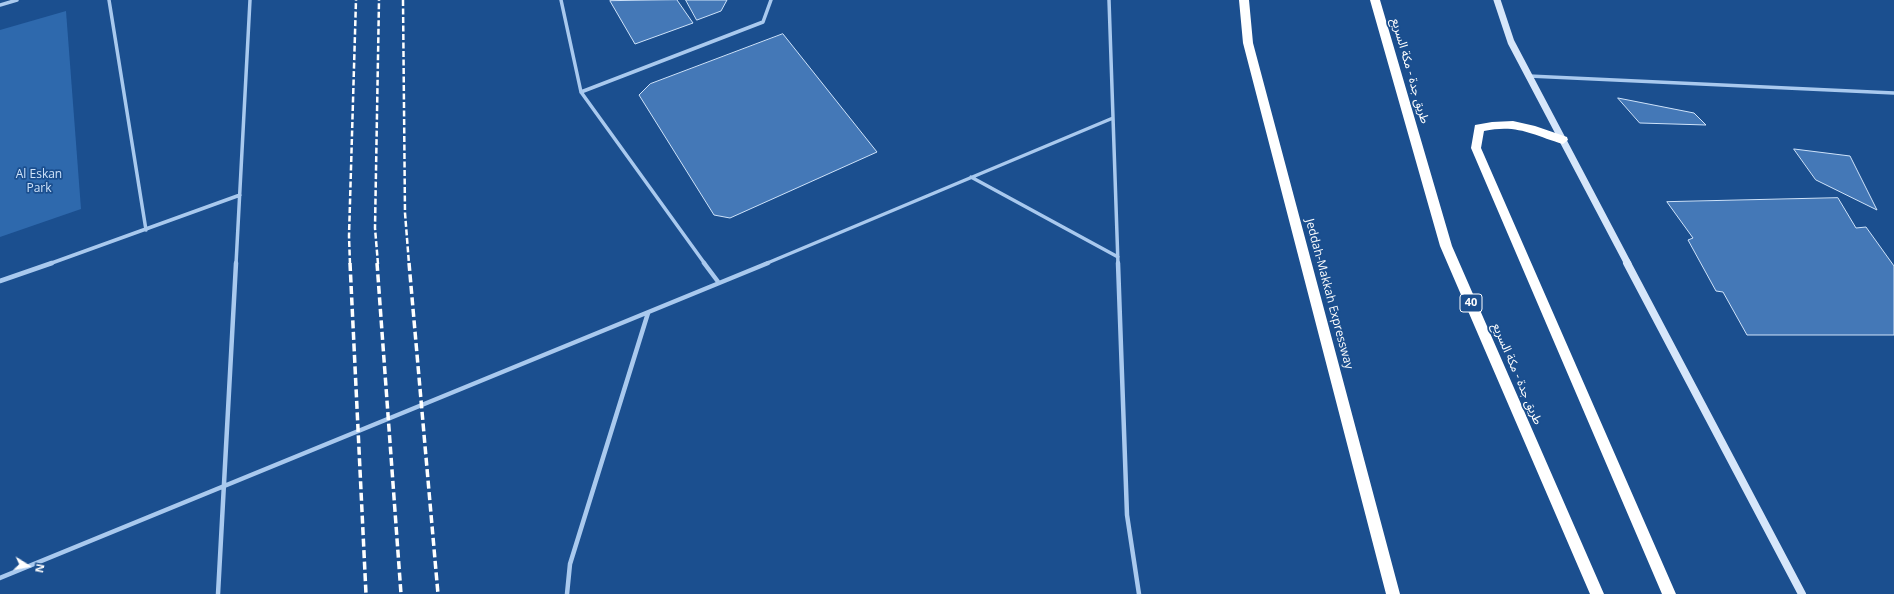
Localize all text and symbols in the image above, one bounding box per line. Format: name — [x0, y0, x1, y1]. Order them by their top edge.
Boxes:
street label: طريق جدة - مكة السريع — [1388, 17, 1432, 125]
park label: Al Eskan Park — [16, 168, 62, 196]
street label: Jeddah-Makkah Expressway — [1302, 217, 1356, 371]
road number: 40 — [1460, 294, 1482, 312]
street label: طريق جدة - مكة السريع — [1489, 321, 1545, 427]
north arrow — [8, 546, 48, 586]
text: N — [32, 563, 48, 574]

